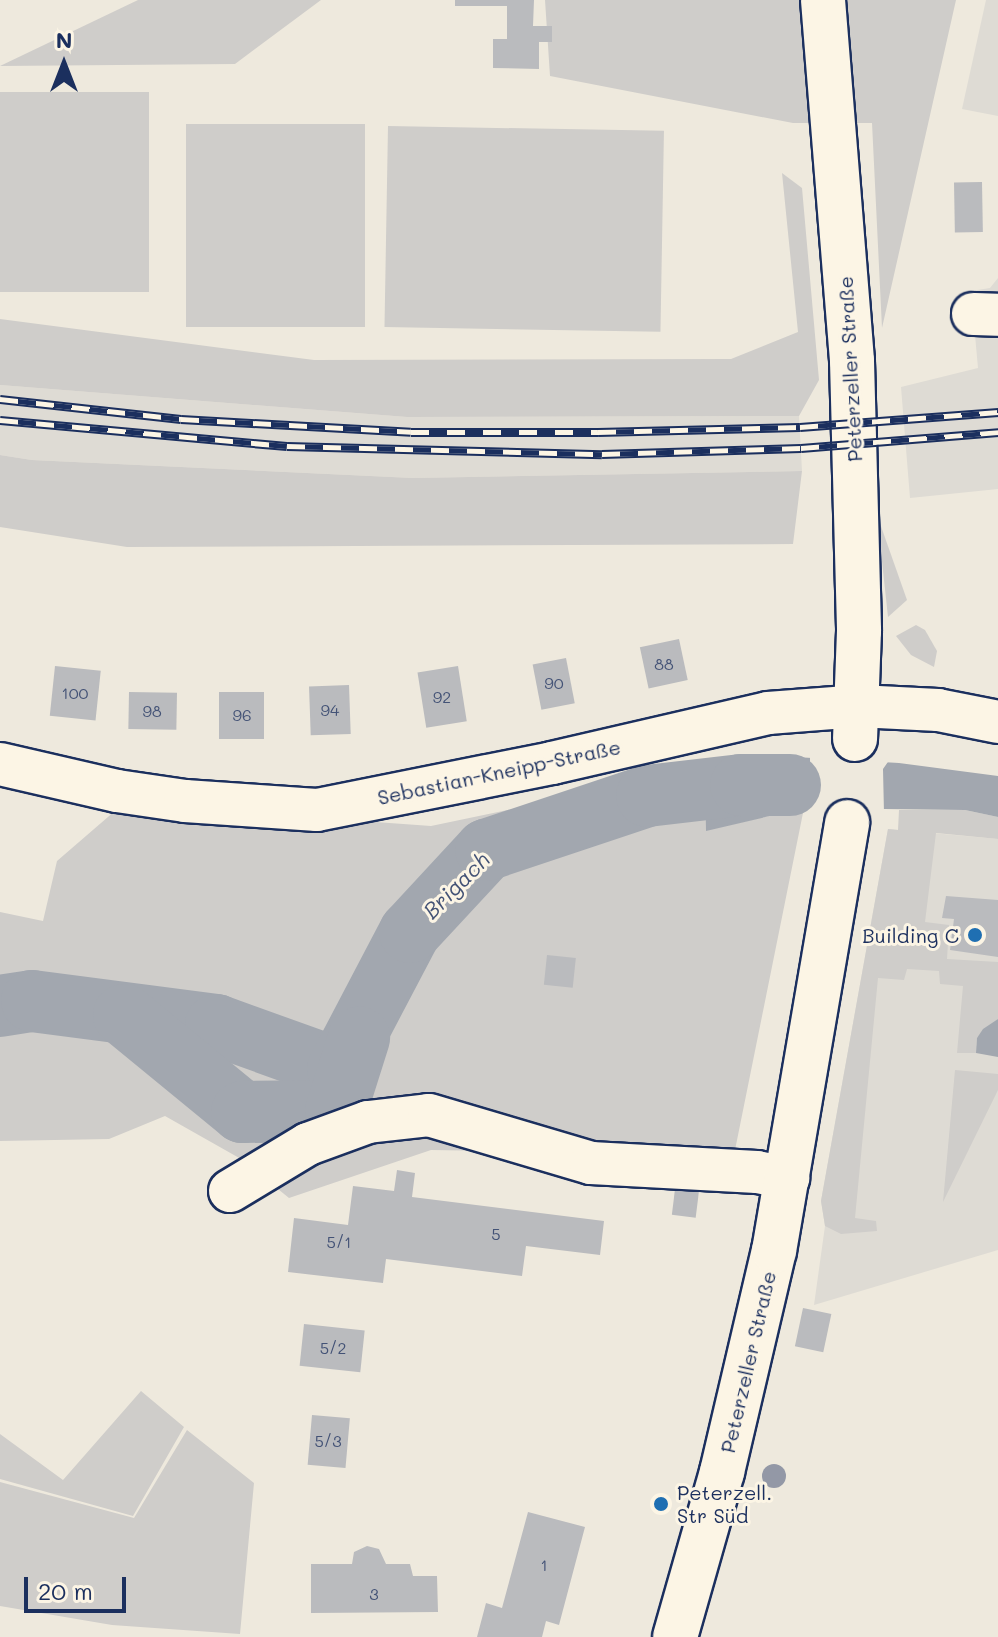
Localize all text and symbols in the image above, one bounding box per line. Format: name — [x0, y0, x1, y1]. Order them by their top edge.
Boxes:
north arrow — [24, 24, 104, 104]
text: N — [56, 25, 72, 54]
street label: Peterzeller Straße — [833, 276, 867, 462]
house number: 88 — [654, 654, 674, 674]
house number: 90 — [544, 673, 564, 693]
house number: 100 — [62, 683, 88, 703]
house number: 92 — [433, 687, 451, 707]
house number: 94 — [321, 700, 339, 720]
house number: 98 — [142, 701, 162, 721]
house number: 96 — [232, 705, 252, 725]
street label: Sebastian-Kneipp-Straße — [375, 734, 623, 810]
water label: Brigach — [417, 846, 495, 924]
place label: Building C — [862, 923, 959, 947]
marker: Building C — [966, 926, 984, 944]
house number: 5 — [491, 1224, 501, 1244]
house number: 5/1 — [327, 1232, 351, 1252]
street label: Peterzeller Straße — [715, 1269, 781, 1455]
house number: 5/2 — [320, 1338, 346, 1358]
house number: 5/3 — [314, 1431, 342, 1451]
place label: Peterzell. Str Süd — [677, 1480, 772, 1527]
marker: Peterzell. Str Süd — [652, 1495, 670, 1513]
house number: 1 — [540, 1555, 548, 1575]
scale bar — [28, 1561, 130, 1611]
text: 20 m — [38, 1575, 93, 1606]
house number: 3 — [369, 1584, 379, 1604]

